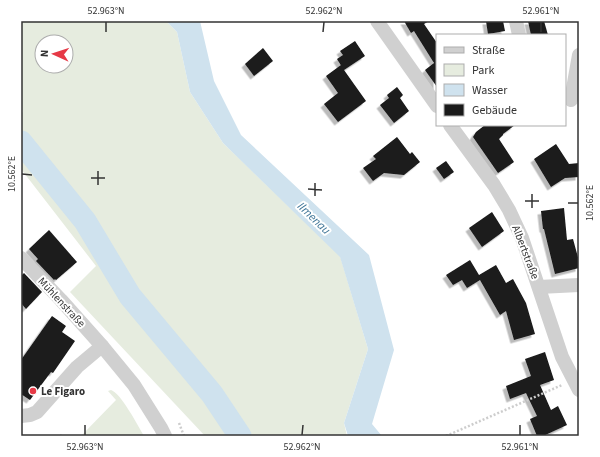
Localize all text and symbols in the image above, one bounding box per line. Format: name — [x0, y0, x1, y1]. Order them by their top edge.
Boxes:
text: 52.963°N — [87, 4, 125, 18]
text: 52.962°N — [305, 4, 343, 18]
text: 52.961°N — [522, 4, 560, 18]
north arrow — [34, 34, 74, 74]
legend — [436, 34, 566, 126]
text: Straße — [472, 42, 505, 59]
text: N — [37, 49, 52, 58]
text: Park — [472, 62, 494, 79]
text: Wasser — [472, 82, 508, 99]
text: Gebäude — [472, 102, 517, 119]
text: 10.562°E — [5, 156, 19, 192]
text: 10.562°E — [583, 185, 597, 221]
water label: Ilmenau — [293, 198, 334, 238]
street label: Albertstraße — [508, 223, 543, 282]
street label: Mühlenstraße — [35, 274, 89, 331]
place label: Le Figaro — [41, 384, 85, 399]
marker: Le Figaro — [28, 386, 38, 396]
text: 52.963°N — [66, 440, 104, 454]
text: 52.962°N — [283, 440, 321, 454]
text: 52.961°N — [501, 440, 539, 454]

